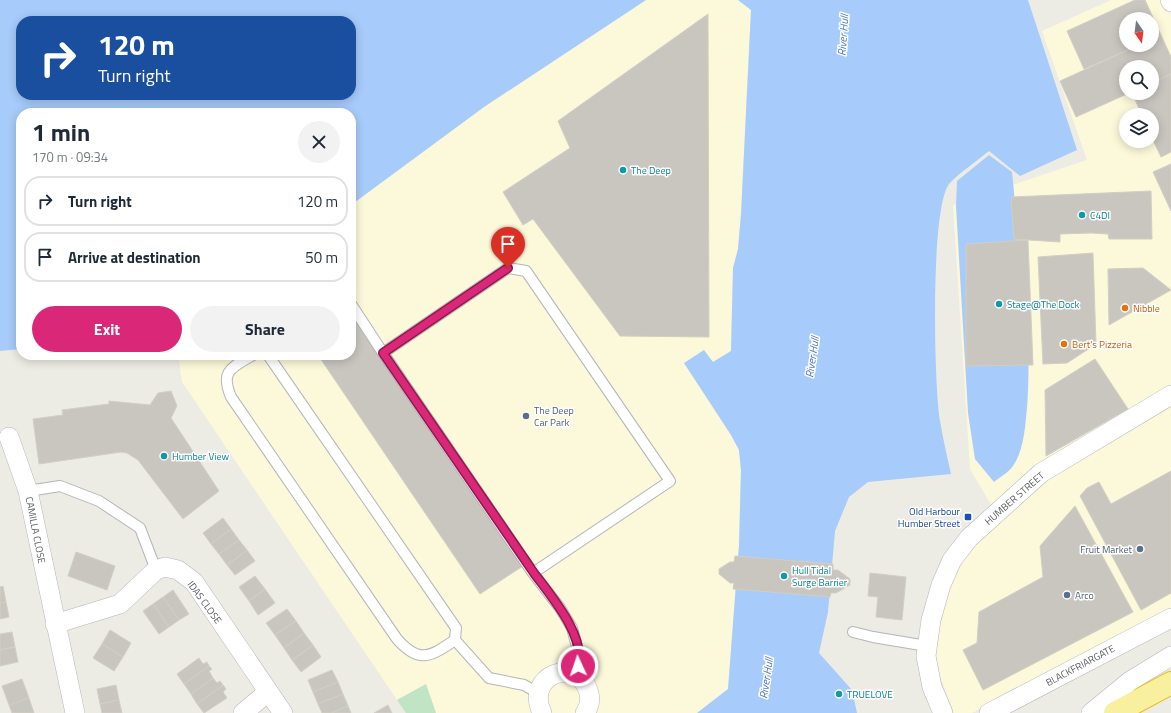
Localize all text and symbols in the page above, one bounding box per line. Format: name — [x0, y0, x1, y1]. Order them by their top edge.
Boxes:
water label: River Hull — [834, 12, 853, 56]
north arrow — [1119, 12, 1159, 52]
map controls — [1119, 12, 1159, 148]
text: 120 m — [98, 23, 175, 66]
icon: right — [32, 32, 84, 84]
button: search — [1119, 60, 1159, 100]
text: Turn right — [98, 62, 171, 89]
button: layers — [1119, 108, 1159, 148]
text: 1 min — [32, 114, 90, 150]
button: close — [298, 121, 340, 163]
text: 170 m · 09:34 — [32, 147, 108, 167]
place label: The Deep — [631, 163, 671, 178]
marker: The Deep — [618, 165, 628, 175]
icon: right — [34, 190, 56, 212]
text: Turn right — [68, 190, 132, 213]
text: 120 m — [297, 190, 338, 213]
place label: C4DI — [1090, 208, 1110, 223]
marker: C4DI — [1077, 210, 1087, 220]
pin — [491, 227, 525, 268]
icon: arrive — [497, 233, 519, 255]
icon: arrive — [34, 246, 56, 268]
text: Arrive at destination — [68, 246, 201, 269]
text: 50 m — [305, 246, 338, 269]
place label: Stage@The Dock — [1007, 297, 1080, 312]
marker: Stage@The Dock — [994, 299, 1004, 309]
place label: Nibble — [1133, 301, 1160, 316]
marker: Nibble — [1120, 303, 1130, 313]
button: Exit — [32, 306, 182, 352]
button: Share — [190, 306, 340, 352]
water label: River Hull — [801, 334, 823, 379]
place label: Bert's Pizzeria — [1072, 337, 1132, 352]
marker: Bert's Pizzeria — [1059, 339, 1069, 349]
place label: The Deep Car Park — [534, 403, 574, 430]
marker: The Deep Car Park — [521, 411, 531, 421]
place label: Humber View — [172, 449, 229, 464]
marker: Humber View — [159, 451, 169, 461]
street label: HUMBER STREET — [981, 468, 1048, 529]
street label: CAMILLA CLOSE — [22, 495, 49, 565]
place label: Old Harbour Humber Street — [898, 504, 961, 531]
marker: Old Harbour Humber Street — [963, 512, 973, 522]
place label: Fruit Market — [1080, 542, 1132, 557]
marker: Fruit Market — [1135, 544, 1145, 554]
place label: Hull Tidal Surge Barrier — [792, 563, 848, 590]
marker: Hull Tidal Surge Barrier — [779, 571, 789, 581]
street label: IDAS CLOSE — [184, 578, 226, 627]
place label: Arco — [1075, 588, 1094, 603]
marker: Arco — [1062, 590, 1072, 600]
street label: BLACKFRIARGATE — [1043, 641, 1118, 690]
position arrow — [557, 645, 599, 687]
water label: River Hull — [755, 655, 777, 700]
place label: TRUELOVE — [847, 687, 893, 702]
marker: TRUELOVE — [834, 689, 844, 699]

